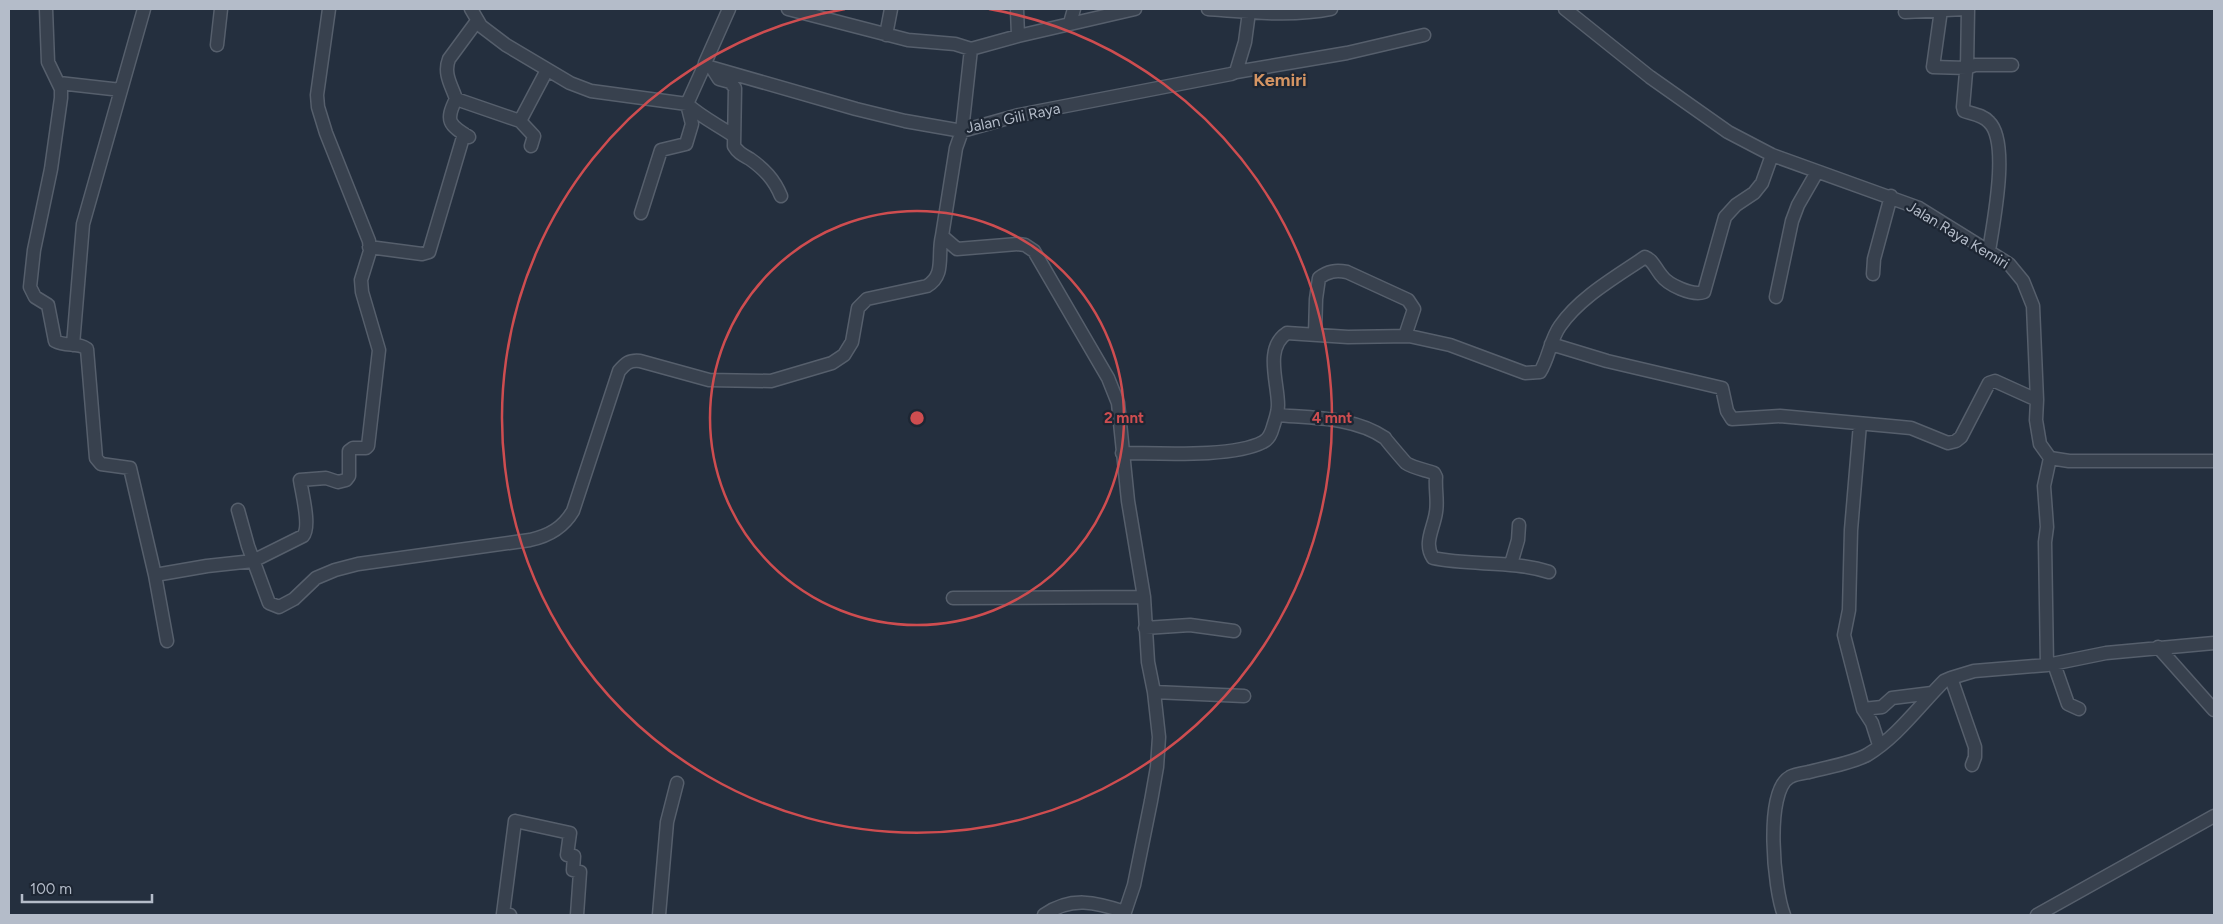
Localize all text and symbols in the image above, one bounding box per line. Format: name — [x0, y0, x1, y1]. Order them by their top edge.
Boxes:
district label: Kemiri — [1253, 69, 1307, 91]
street label: Jalan Gili Raya — [964, 99, 1062, 137]
street label: Jalan Raya Kemiri — [1903, 197, 2013, 273]
centre of rings — [908, 409, 926, 427]
text: 2 mnt — [1104, 409, 1144, 427]
text: 4 mnt — [1312, 409, 1352, 427]
scale bar — [22, 872, 152, 904]
text: 100 m — [30, 880, 72, 898]

